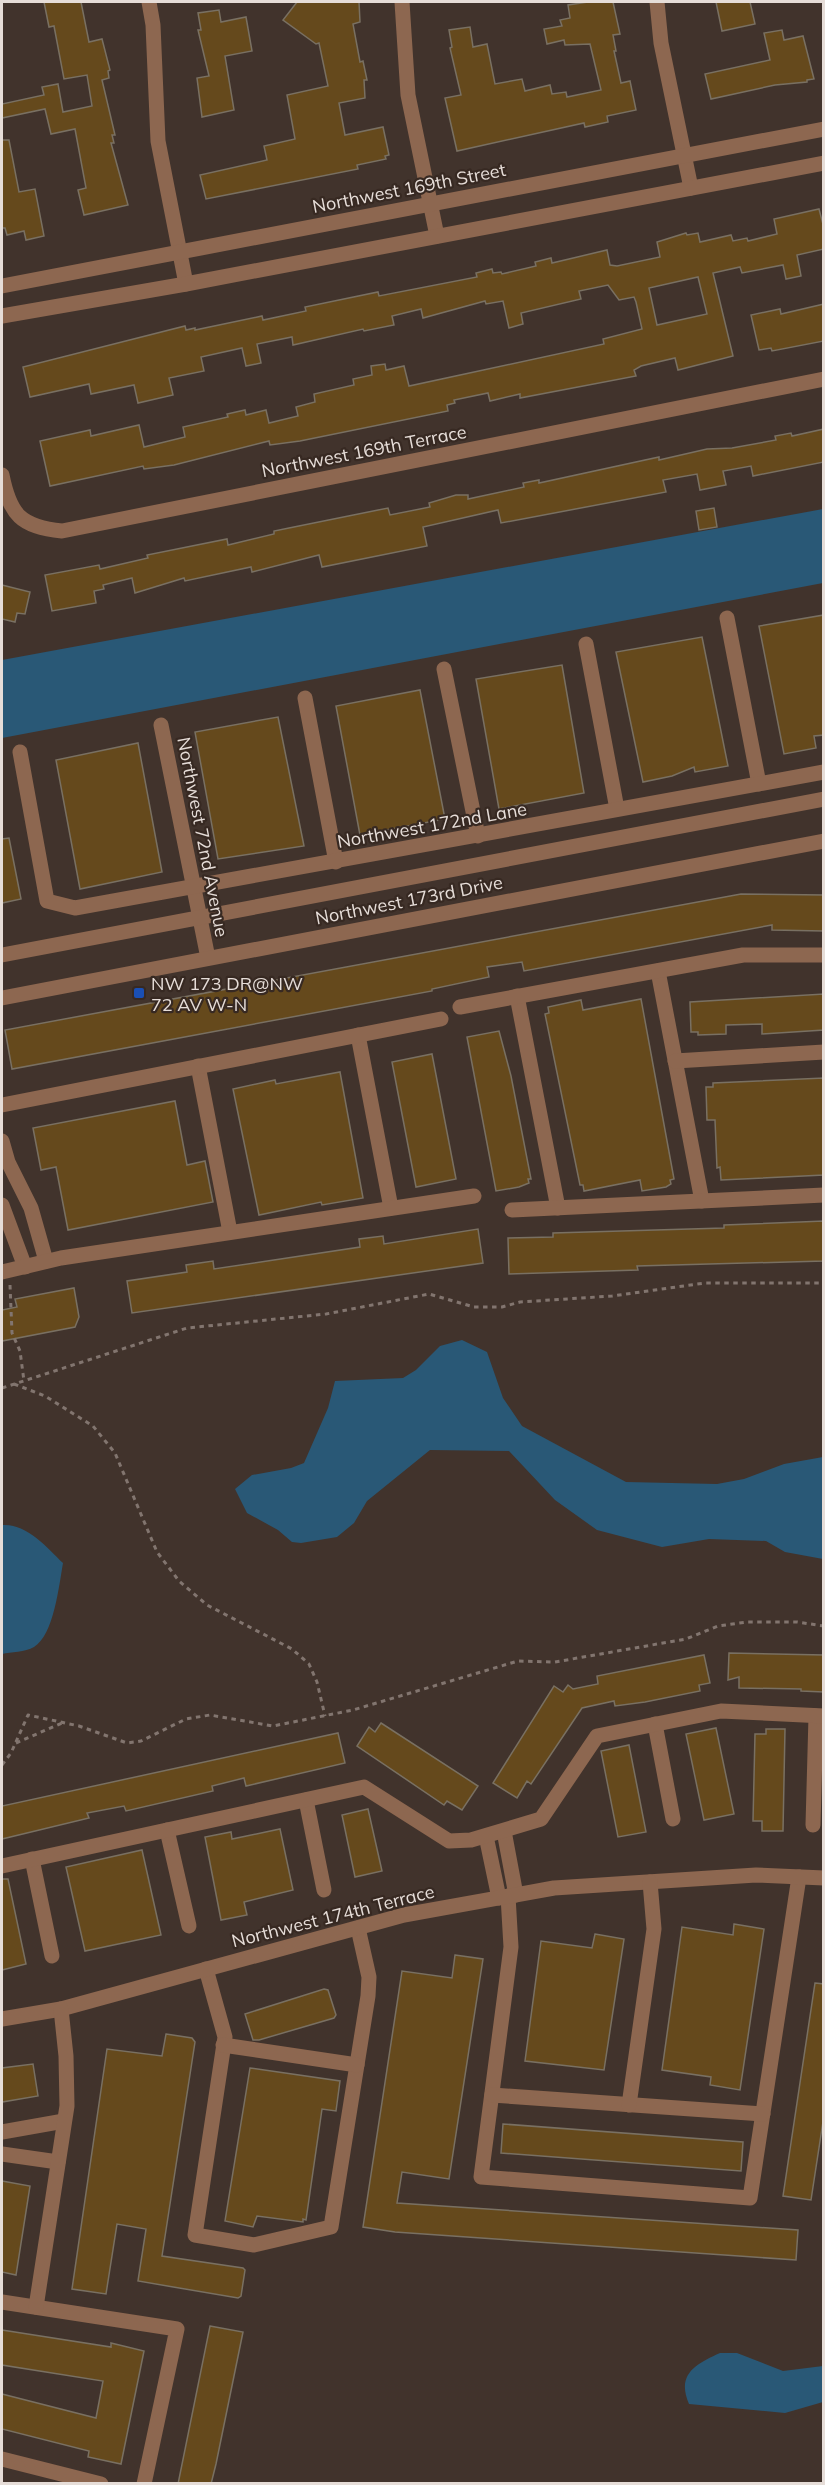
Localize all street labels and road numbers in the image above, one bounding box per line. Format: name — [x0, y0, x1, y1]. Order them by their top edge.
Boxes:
street label: Northwest 169th Street — [310, 158, 508, 218]
street label: Northwest 169th Terrace — [260, 420, 468, 482]
street label: Northwest 72nd Avenue — [172, 735, 234, 939]
street label: Northwest 172nd Lane — [335, 797, 529, 853]
street label: Northwest 173rd Drive — [313, 871, 505, 929]
street label: Northwest 174th Terrace — [229, 1880, 437, 1952]

